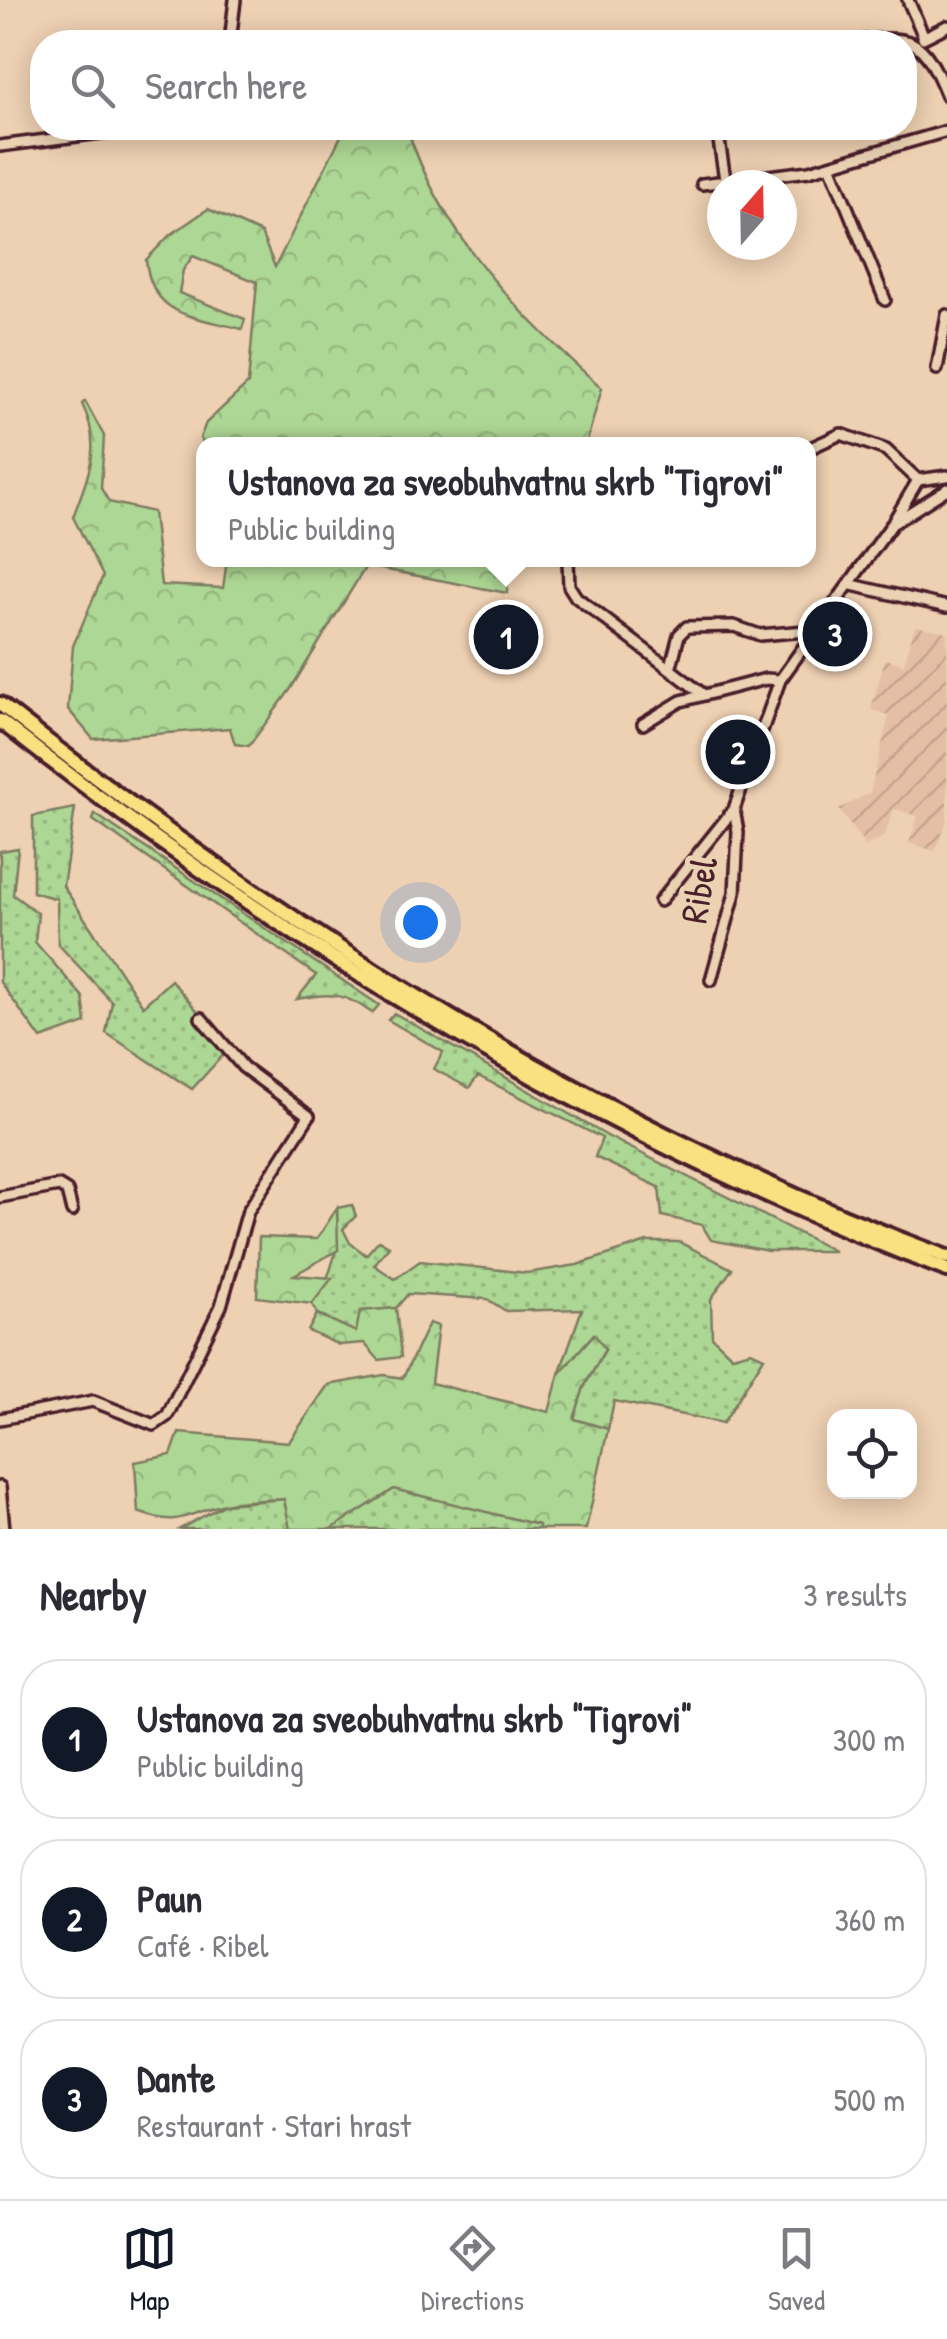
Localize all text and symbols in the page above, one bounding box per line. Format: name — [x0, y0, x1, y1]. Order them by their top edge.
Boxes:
search box — [30, 30, 917, 140]
icon: search — [65, 58, 120, 113]
text: Search here — [145, 59, 307, 111]
north arrow — [707, 170, 797, 260]
popup — [196, 437, 816, 567]
text: Ustanova za sveobuhvatnu skrb "Tigrovi" — [228, 455, 784, 507]
text: Public building — [228, 507, 395, 550]
pin: 3 — [802, 596, 868, 672]
pin: 1 — [474, 600, 538, 674]
pin: 2 — [706, 714, 770, 790]
street label: Ribel — [667, 852, 730, 927]
your location — [395, 897, 446, 948]
map controls — [827, 1409, 917, 1499]
button: locate — [827, 1409, 917, 1499]
text: Nearby — [40, 1566, 147, 1623]
text: 3 results — [803, 1573, 907, 1616]
text: Ustanova za sveobuhvatnu skrb "Tigrovi" — [137, 1692, 692, 1744]
text: 1 — [69, 1718, 80, 1761]
text: 300 m — [833, 1718, 905, 1761]
text: Public building — [137, 1744, 304, 1787]
text: Paun — [137, 1872, 203, 1924]
text: 2 — [67, 1898, 82, 1941]
text: 360 m — [834, 1898, 905, 1941]
text: Café · Ribel — [137, 1924, 269, 1967]
text: Dante — [137, 2052, 215, 2104]
text: 3 — [67, 2078, 82, 2121]
text: 500 m — [834, 2078, 905, 2121]
text: Restaurant · Stari hrast — [137, 2104, 411, 2147]
tab: Map — [122, 2221, 177, 2319]
tab: Directions — [421, 2221, 524, 2319]
tab: Saved — [768, 2221, 825, 2319]

